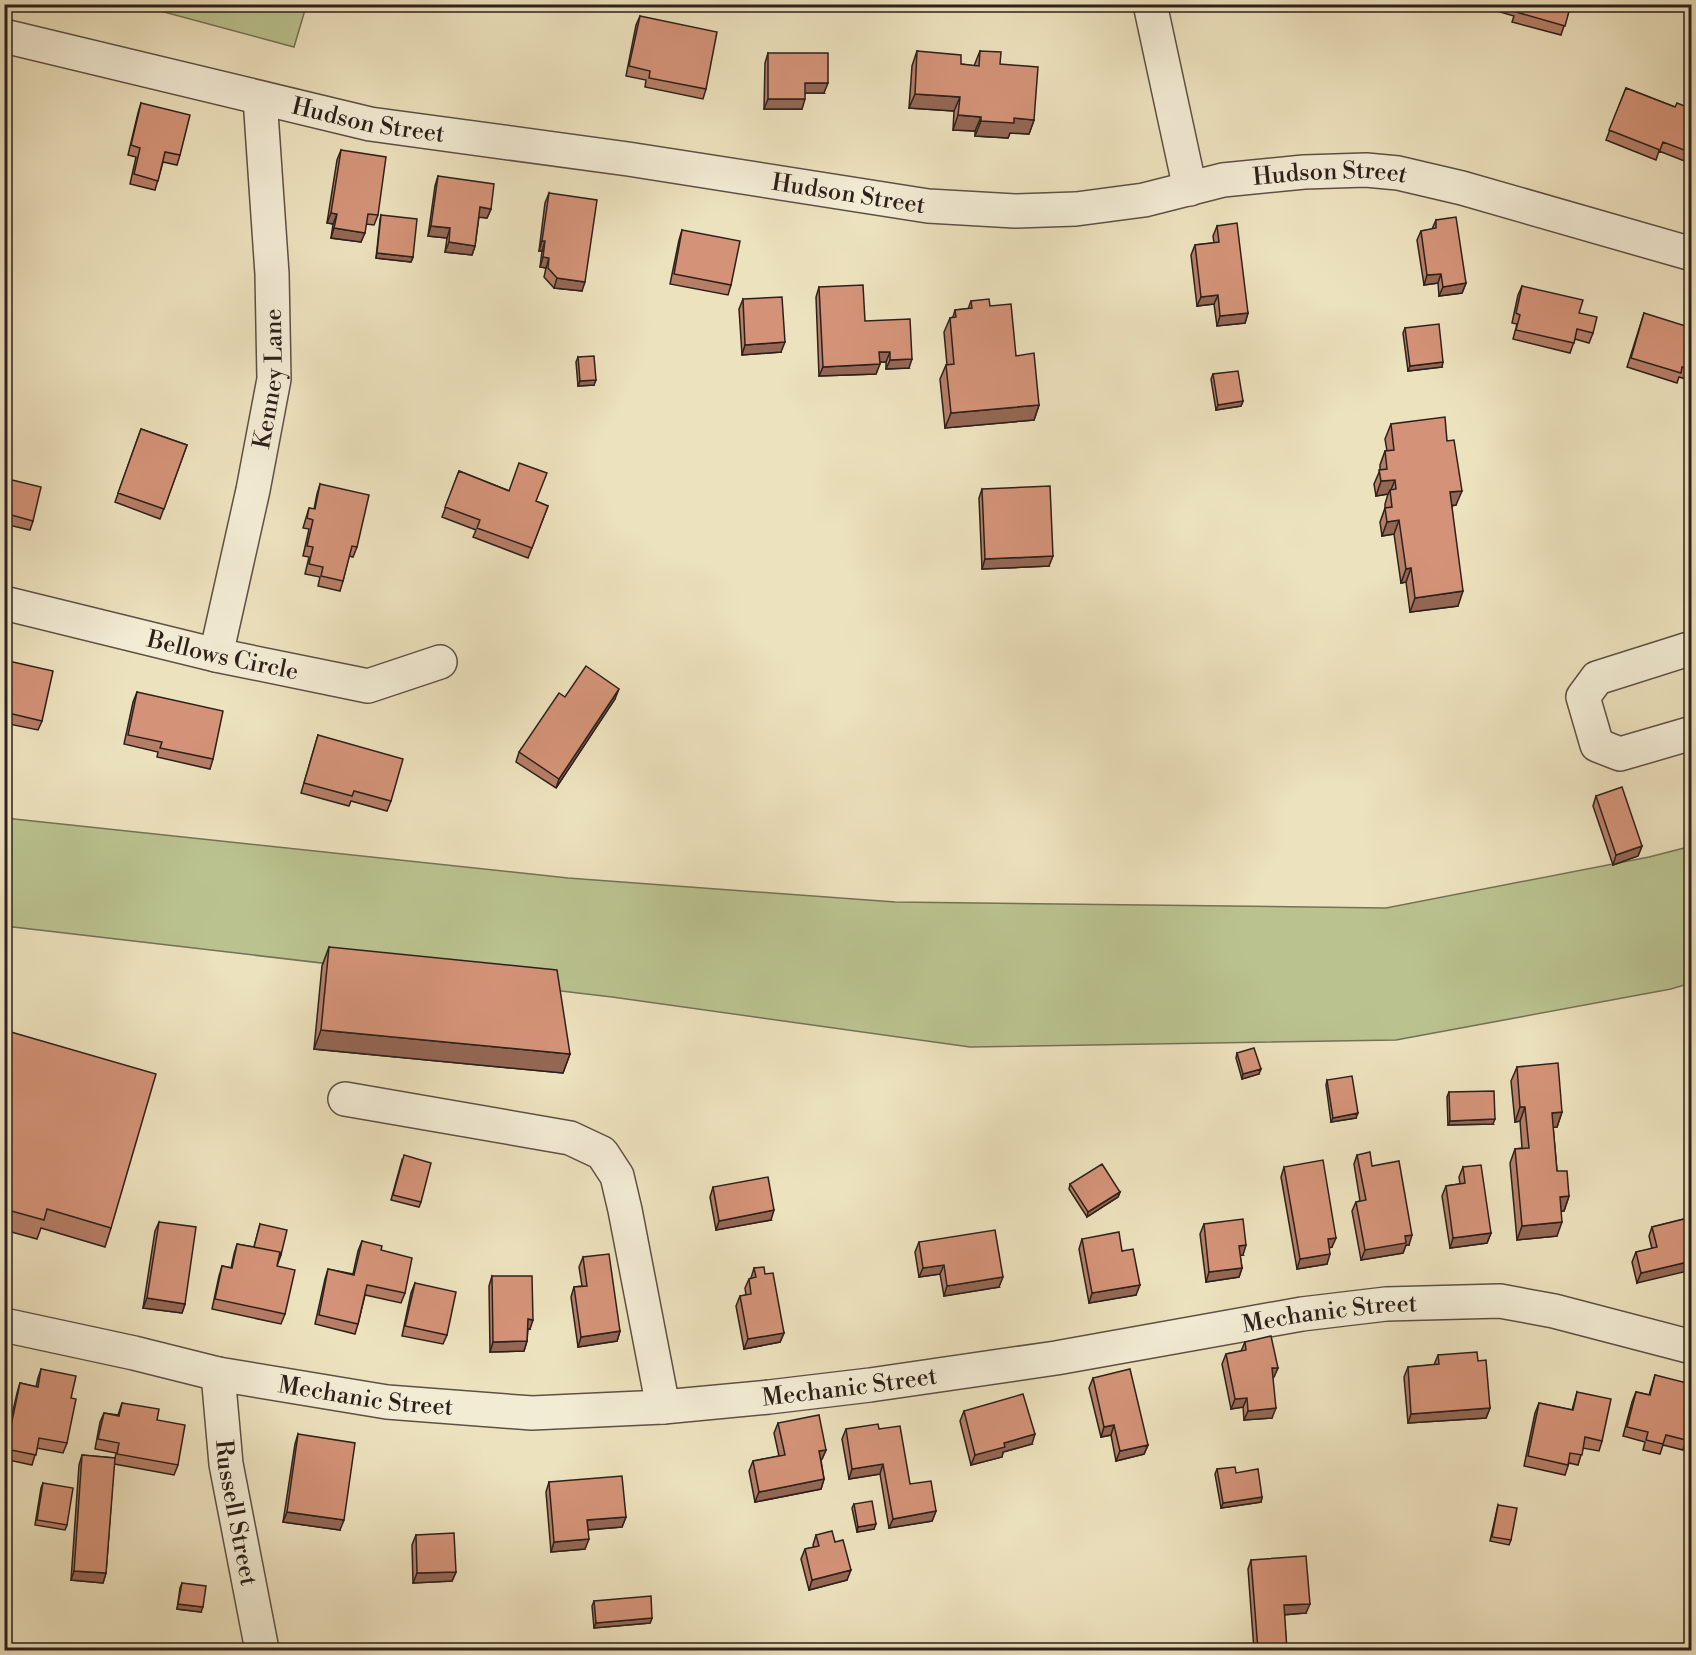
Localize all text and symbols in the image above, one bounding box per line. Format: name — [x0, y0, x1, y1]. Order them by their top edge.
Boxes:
street label: Hudson Street — [289, 92, 447, 150]
street label: Hudson Street — [1251, 156, 1411, 193]
street label: Hudson Street — [769, 168, 928, 221]
street label: Kenney Lane — [247, 308, 290, 451]
street label: Bellows Circle — [143, 624, 301, 687]
street label: Mechanic Street — [1240, 1289, 1418, 1340]
street label: Mechanic Street — [760, 1361, 940, 1414]
street label: Mechanic Street — [276, 1370, 455, 1423]
street label: Russell Street — [208, 1439, 263, 1589]

